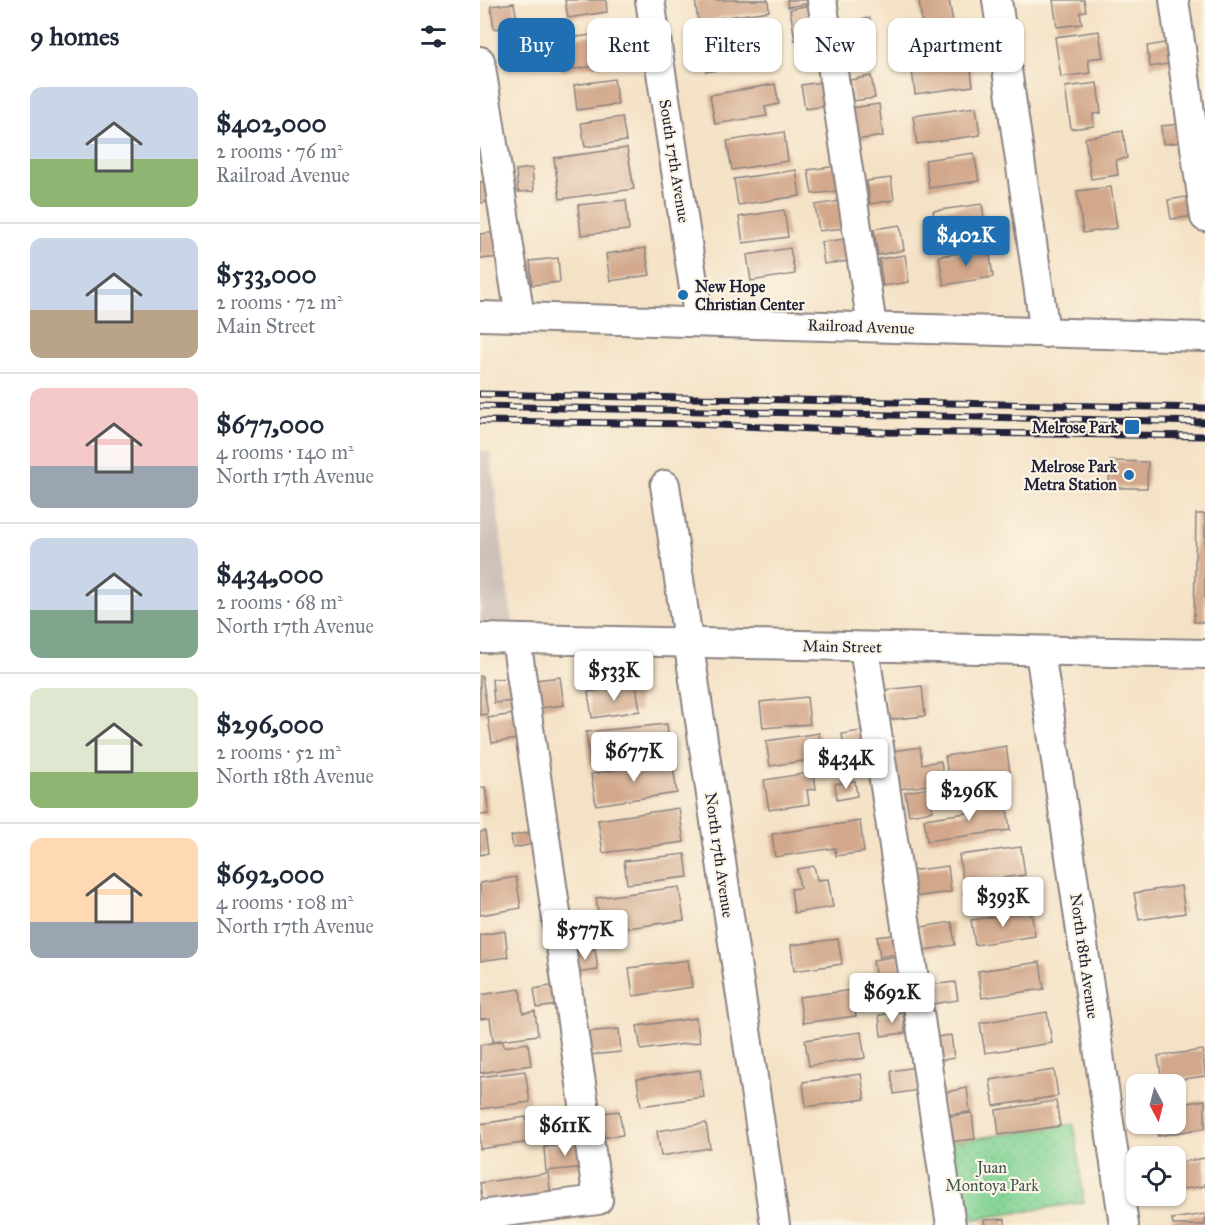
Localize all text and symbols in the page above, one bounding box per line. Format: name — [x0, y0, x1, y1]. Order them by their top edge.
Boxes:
chip: Buy — [498, 18, 575, 72]
chip: Rent — [587, 18, 671, 72]
chip: Filters — [683, 18, 782, 72]
chip: New — [794, 18, 876, 72]
chip: Apartment — [888, 18, 1024, 72]
text: 9 homes — [30, 20, 119, 52]
icon: filters — [417, 20, 450, 53]
street label: South 17th Avenue — [655, 98, 694, 225]
text: $402,000 — [216, 107, 327, 139]
icon: home — [78, 111, 150, 183]
text: 2 rooms · 76 m² — [216, 139, 343, 163]
text: Railroad Avenue — [216, 163, 350, 187]
pin: $402K — [924, 216, 1008, 267]
text: $402K — [937, 223, 995, 247]
text: $533,000 — [216, 258, 317, 290]
icon: home — [78, 262, 150, 334]
place label: New Hope Christian Center — [695, 277, 805, 314]
marker: New Hope Christian Center — [676, 288, 690, 302]
text: 2 rooms · 72 m² — [216, 290, 343, 314]
text: Main Street — [216, 314, 315, 338]
street label: Railroad Avenue — [807, 315, 915, 338]
text: $677,000 — [216, 408, 324, 440]
icon: home — [78, 412, 150, 484]
place label: Melrose Park — [1032, 418, 1119, 437]
marker: Melrose Park — [1123, 418, 1141, 436]
text: 4 rooms · 140 m² — [216, 440, 354, 464]
place label: Melrose Park Metra Station — [1024, 457, 1118, 494]
text: North 17th Avenue — [216, 464, 374, 488]
marker: Melrose Park Metra Station — [1122, 468, 1136, 482]
text: $434,000 — [216, 558, 324, 590]
icon: home — [78, 562, 150, 634]
text: 2 rooms · 68 m² — [216, 590, 343, 614]
text: North 17th Avenue — [216, 614, 374, 638]
street label: Main Street — [802, 636, 882, 657]
pin: $533K — [572, 651, 656, 702]
text: $533K — [588, 658, 640, 682]
text: $296,000 — [216, 708, 324, 740]
icon: home — [78, 712, 150, 784]
pin: $677K — [592, 732, 676, 783]
text: $677K — [605, 739, 663, 763]
pin: $434K — [804, 739, 888, 790]
text: 2 rooms · 52 m² — [216, 740, 341, 764]
text: $434K — [818, 746, 874, 770]
text: North 18th Avenue — [216, 764, 374, 788]
pin: $296K — [927, 771, 1011, 822]
text: $296K — [940, 778, 998, 802]
street label: North 17th Avenue — [701, 791, 738, 919]
text: $692,000 — [216, 858, 324, 890]
icon: home — [78, 862, 150, 934]
pin: $393K — [961, 877, 1045, 928]
text: $393K — [977, 884, 1029, 908]
text: 4 rooms · 108 m² — [216, 890, 353, 914]
street label: North 18th Avenue — [1066, 892, 1103, 1020]
pin: $577K — [543, 910, 627, 961]
text: North 17th Avenue — [216, 914, 374, 938]
text: $577K — [557, 917, 613, 941]
pin: $692K — [850, 973, 934, 1024]
text: $692K — [863, 980, 921, 1004]
north arrow — [1126, 1074, 1186, 1134]
map controls — [1126, 1074, 1186, 1206]
pin: $611K — [523, 1106, 607, 1157]
text: $611K — [539, 1113, 591, 1137]
button: locate — [1126, 1146, 1186, 1206]
park label: Juan Montoya Park — [945, 1158, 1039, 1195]

